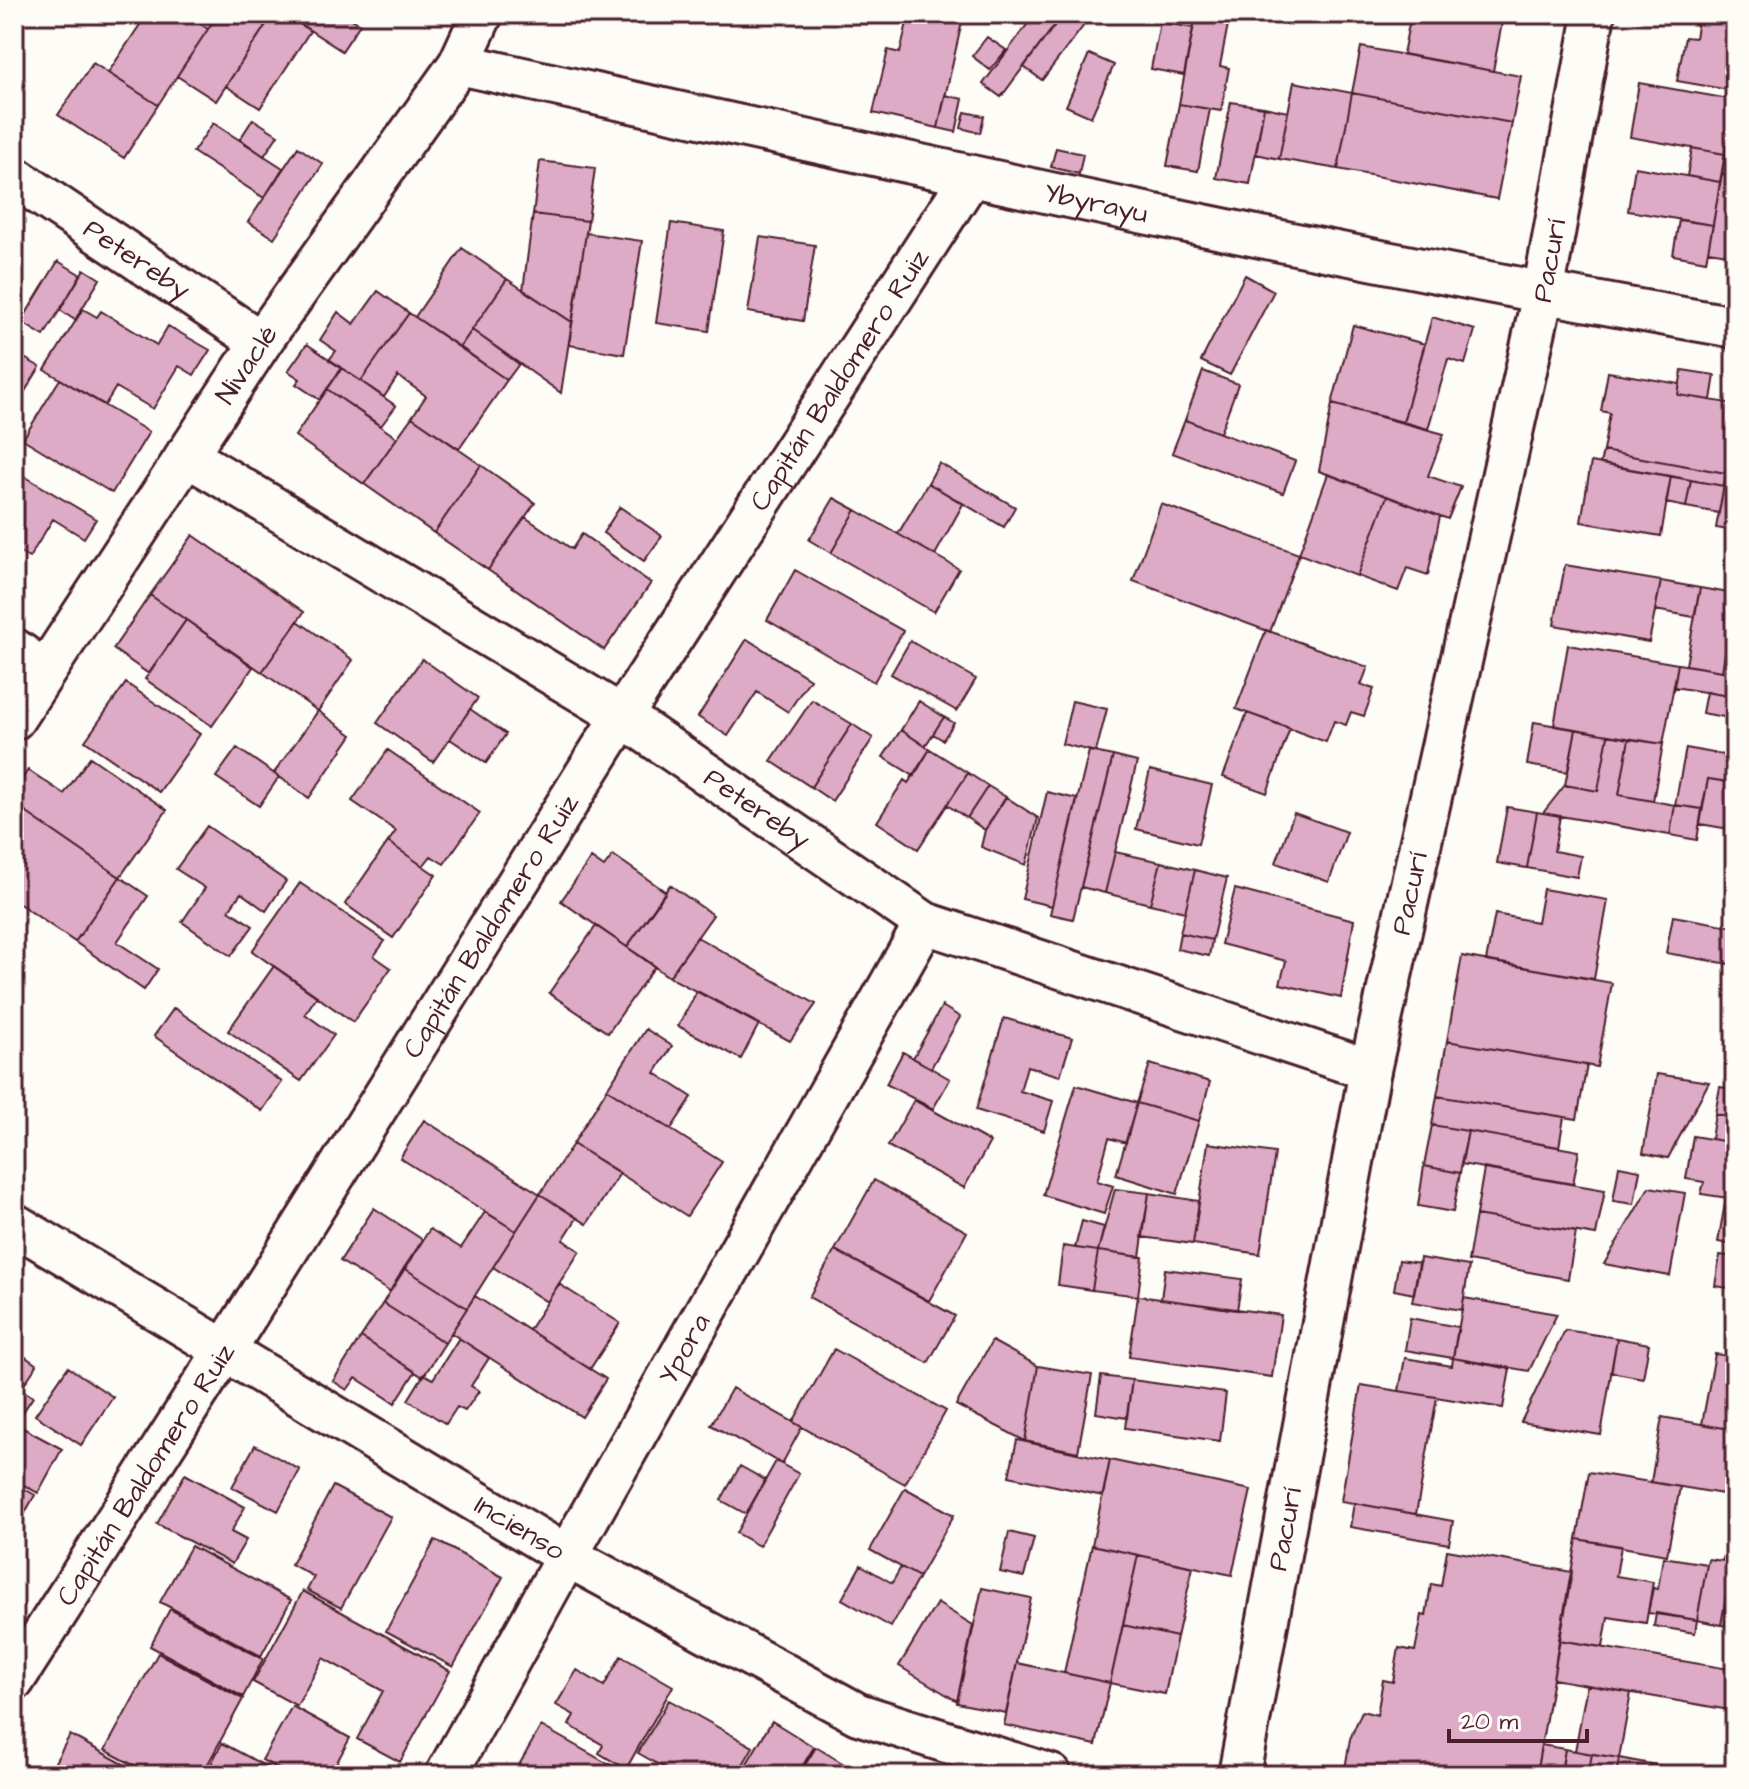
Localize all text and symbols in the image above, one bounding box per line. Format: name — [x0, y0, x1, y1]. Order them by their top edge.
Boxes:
street label: Ybyrayu — [1040, 173, 1152, 233]
street label: Petereby — [76, 209, 198, 311]
street label: Pacurí — [1522, 215, 1576, 305]
street label: Capitán Baldomero Ruiz — [740, 241, 939, 519]
street label: Nivaclé — [206, 317, 287, 412]
street label: Petereby — [696, 758, 818, 860]
street label: Capitán Baldomero Ruiz — [393, 786, 588, 1066]
street label: Pacurí — [1381, 848, 1438, 939]
street label: Ypora — [648, 1306, 720, 1392]
street label: Capitán Baldomero Ruiz — [47, 1335, 244, 1613]
street label: Pacurí — [1258, 1484, 1312, 1574]
street label: Incienso — [467, 1485, 573, 1570]
scale bar — [1449, 1693, 1587, 1743]
text: 20 m — [1461, 1705, 1518, 1739]

